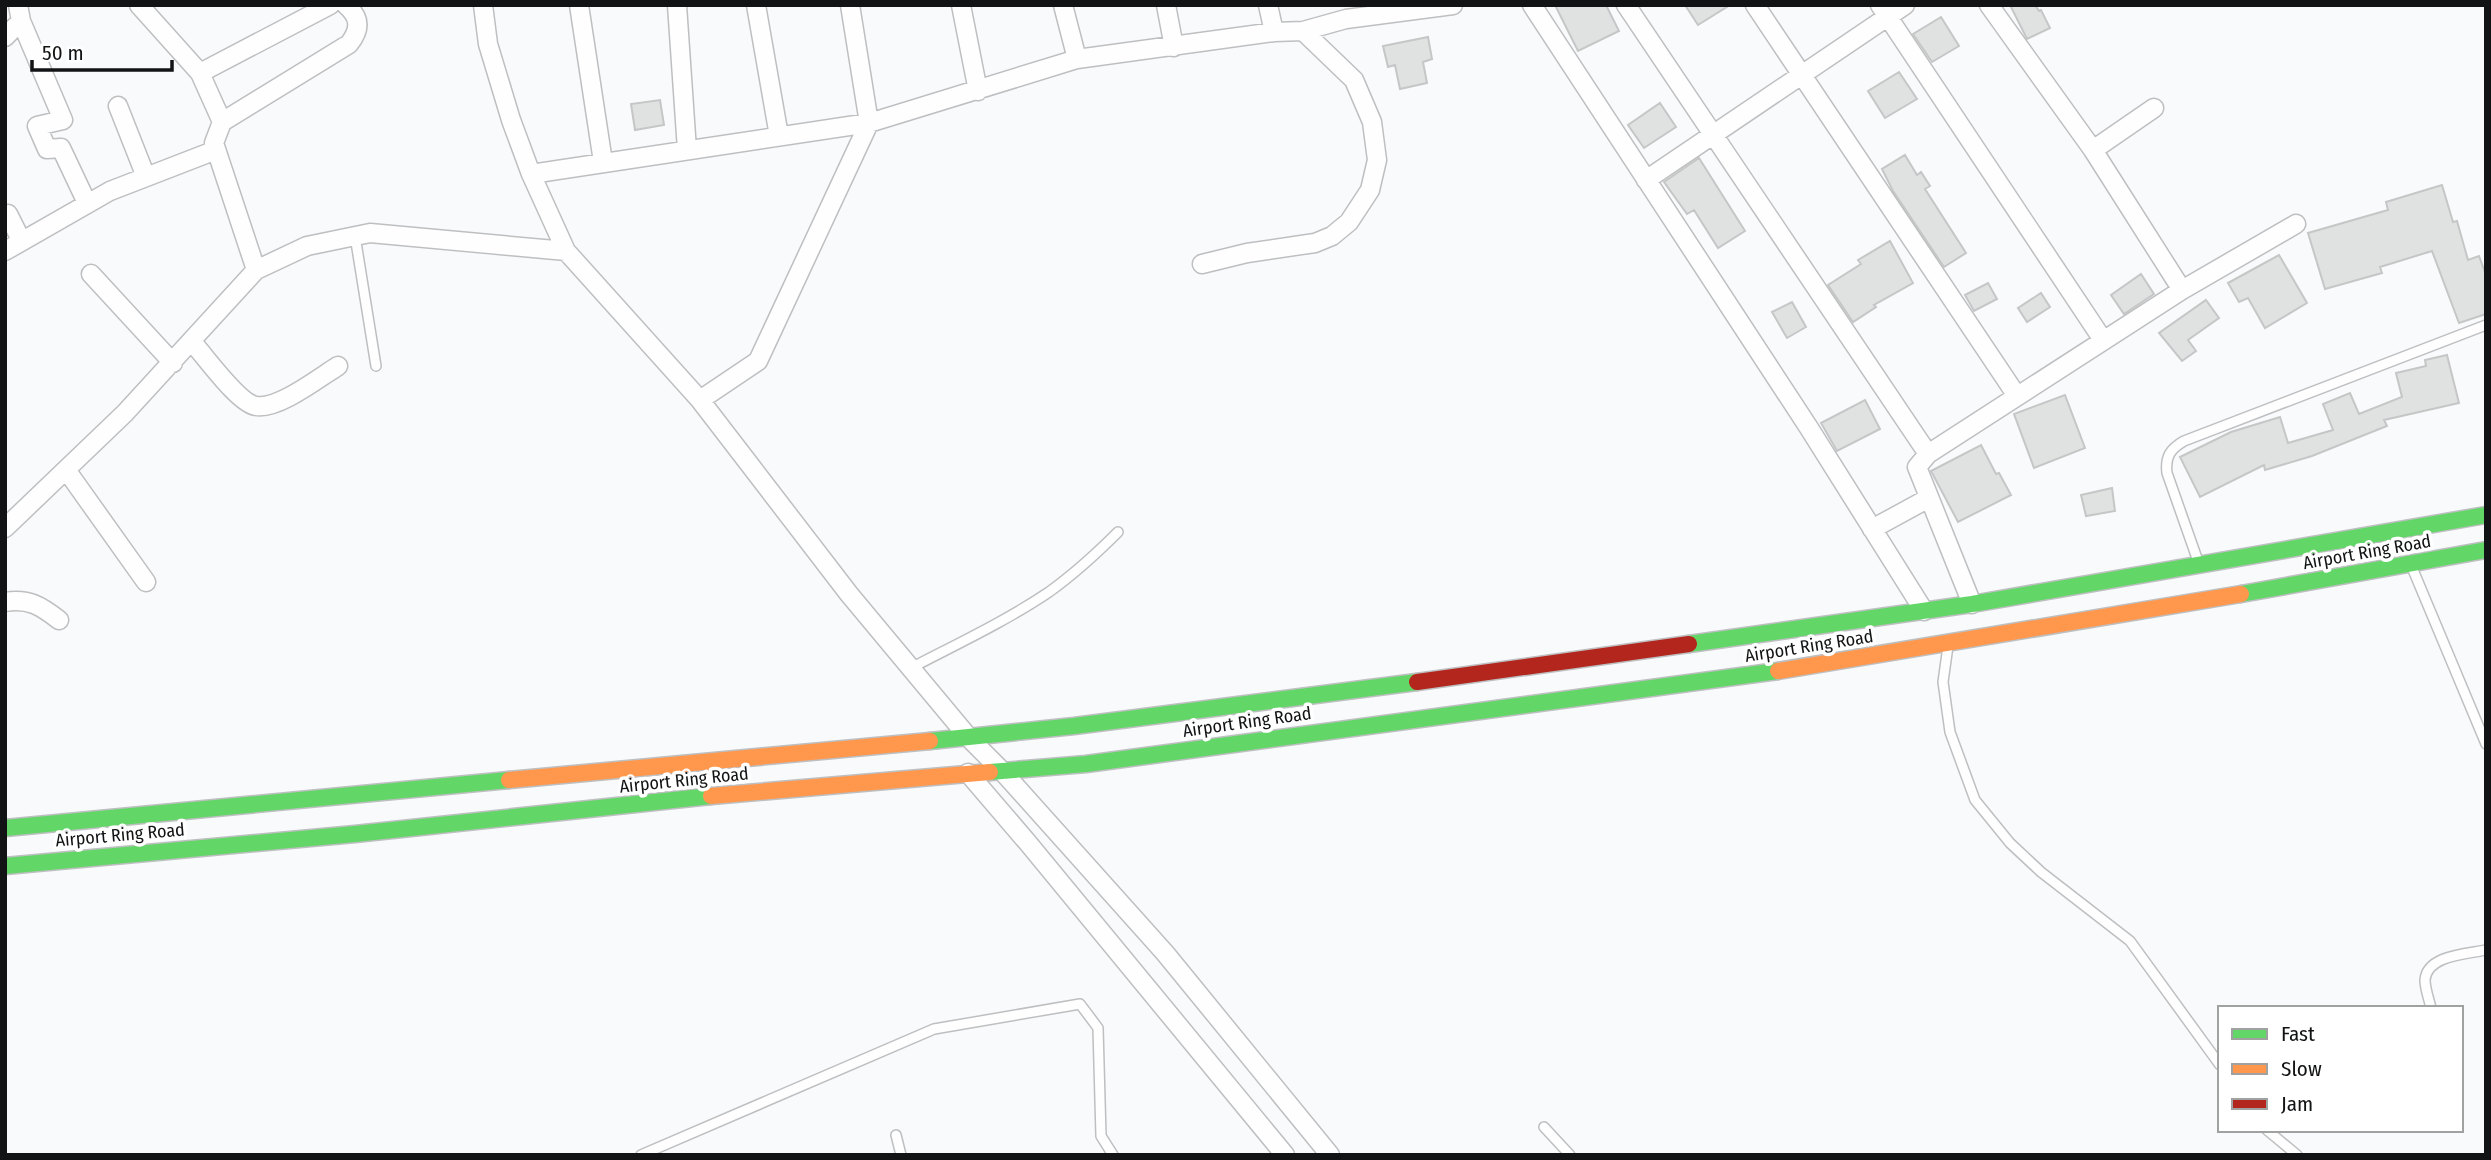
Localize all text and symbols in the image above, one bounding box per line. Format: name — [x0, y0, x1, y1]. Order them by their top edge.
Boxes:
scale bar — [32, 28, 172, 72]
text: 50 m — [42, 40, 84, 66]
street label: Airport Ring Road — [2301, 530, 2433, 574]
street label: Airport Ring Road — [1743, 625, 1875, 667]
street label: Airport Ring Road — [1181, 702, 1313, 742]
street label: Airport Ring Road — [618, 762, 750, 798]
street label: Airport Ring Road — [54, 818, 186, 852]
legend — [2218, 1006, 2463, 1132]
text: Fast — [2281, 1021, 2315, 1047]
text: Slow — [2281, 1056, 2322, 1082]
text: Jam — [2281, 1091, 2313, 1117]

